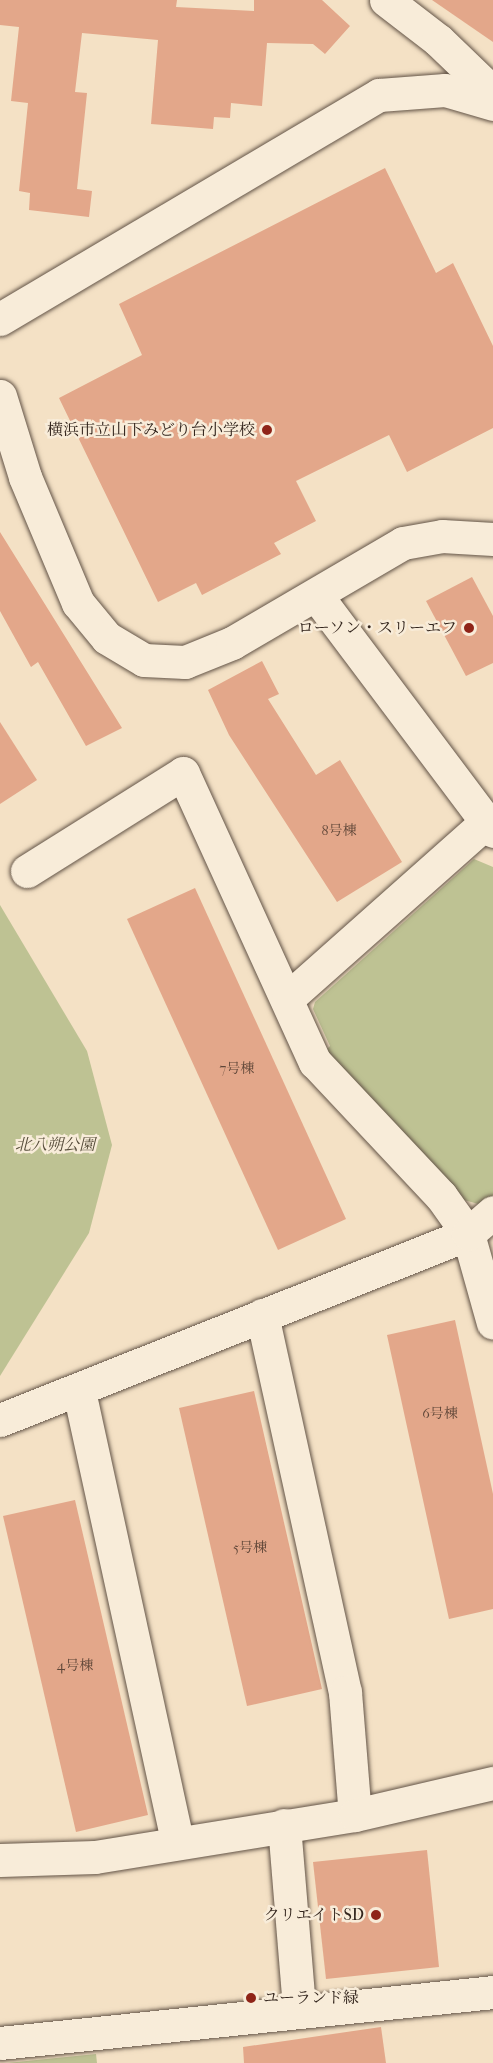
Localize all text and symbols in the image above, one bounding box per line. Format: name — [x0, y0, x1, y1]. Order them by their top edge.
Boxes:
place label: 横浜市立山下みどり台小学校 — [47, 420, 255, 440]
marker: 横浜市立山下みどり台小学校 — [260, 423, 274, 437]
place label: ローソン・スリーエフ — [297, 618, 457, 638]
marker: ローソン・スリーエフ — [462, 621, 476, 635]
house number: 8号棟 — [321, 823, 357, 839]
house number: 7号棟 — [220, 1061, 254, 1077]
park label: 北八朔公園 — [15, 1135, 95, 1155]
house number: 6号棟 — [422, 1406, 458, 1422]
house number: 5号棟 — [233, 1540, 267, 1556]
house number: 4号棟 — [57, 1658, 93, 1674]
place label: クリエイトSD — [264, 1905, 364, 1925]
marker: クリエイトSD — [369, 1908, 383, 1922]
place label: ユーランド緑 — [263, 1988, 359, 2008]
marker: ユーランド緑 — [244, 1991, 258, 2005]

